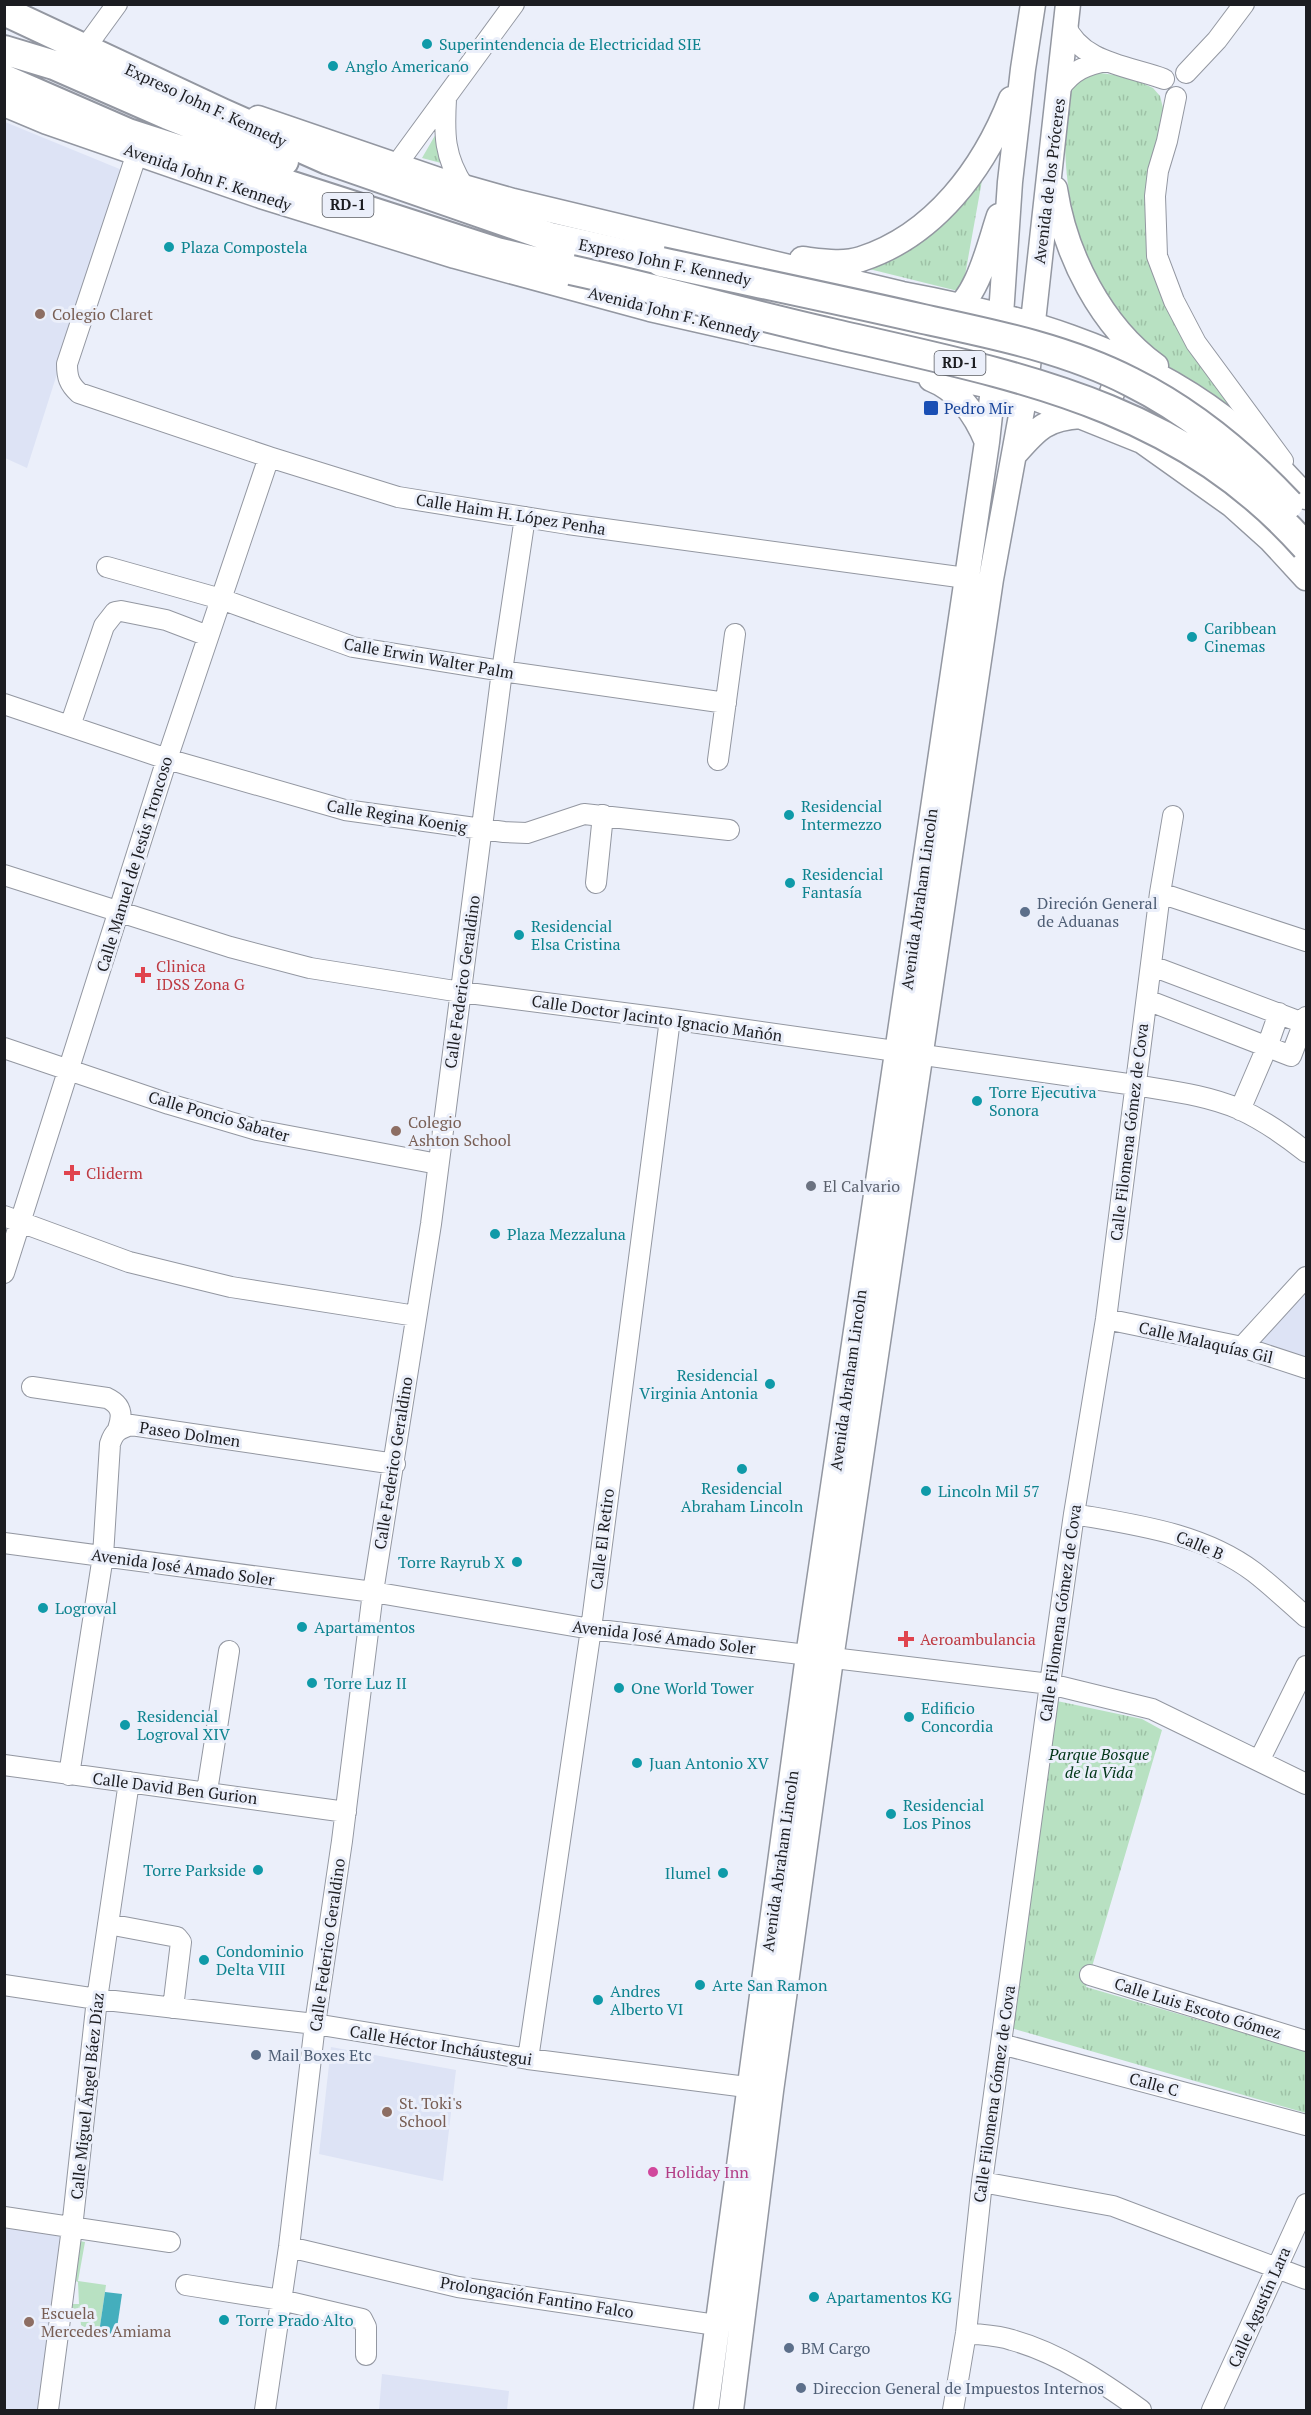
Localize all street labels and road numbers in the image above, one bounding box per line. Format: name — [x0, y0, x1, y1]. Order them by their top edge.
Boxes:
street label: Expreso John F. Kennedy — [122, 58, 291, 152]
street label: Avenida de los Próceres — [1028, 97, 1070, 265]
street label: Avenida John F. Kennedy — [121, 138, 296, 216]
road number: RD-1 — [322, 193, 374, 217]
street label: Expreso John F. Kennedy — [577, 233, 754, 291]
street label: Avenida John F. Kennedy — [586, 281, 763, 345]
road number: RD-1 — [934, 351, 986, 375]
street label: Calle Haim H. López Penha — [415, 488, 607, 540]
street label: Calle Erwin Walter Palm — [342, 632, 516, 684]
street label: Calle Manuel de Jesús Troncoso — [91, 753, 177, 974]
street label: Calle Regina Koenig — [325, 794, 469, 838]
street label: Avenida Abraham Lincoln — [895, 806, 943, 991]
street label: Calle Federico Geraldino — [439, 894, 485, 1070]
street label: Calle Doctor Jacinto Ignacio Mañón — [530, 990, 784, 1047]
street label: Calle Filomena Gómez de Cova — [1105, 1022, 1153, 1242]
street label: Calle Poncio Sabater — [146, 1085, 293, 1147]
street label: Avenida Abraham Lincoln — [824, 1287, 872, 1472]
street label: Calle Malaquías Gil — [1137, 1316, 1275, 1368]
street label: Calle Federico Geraldino — [368, 1375, 418, 1551]
street label: Paseo Dolmen — [138, 1416, 242, 1452]
street label: Calle El Retiro — [585, 1487, 619, 1591]
street label: Calle Filomena Gómez de Cova — [1034, 1503, 1086, 1723]
street label: Calle B — [1173, 1525, 1227, 1565]
street label: Avenida José Amado Soler — [90, 1543, 277, 1591]
street label: Avenida José Amado Soler — [571, 1615, 758, 1659]
street label: Calle David Ben Gurion — [91, 1767, 259, 1809]
street label: Avenida Abraham Lincoln — [756, 1768, 804, 1953]
street label: Calle Federico Geraldino — [304, 1857, 350, 2033]
street label: Calle Luis Escoto Gómez — [1112, 1972, 1284, 2044]
street label: Calle Filomena Gómez de Cova — [968, 1984, 1020, 2204]
street label: Calle Miguel Ángel Báez Díaz — [65, 1992, 109, 2200]
street label: Calle Héctor Incháustegui — [348, 2020, 534, 2070]
street label: Calle C — [1127, 2067, 1181, 2101]
street label: Calle Agustín Lara — [1223, 2243, 1295, 2371]
street label: Prolongación Fantino Falco — [439, 2271, 635, 2323]

